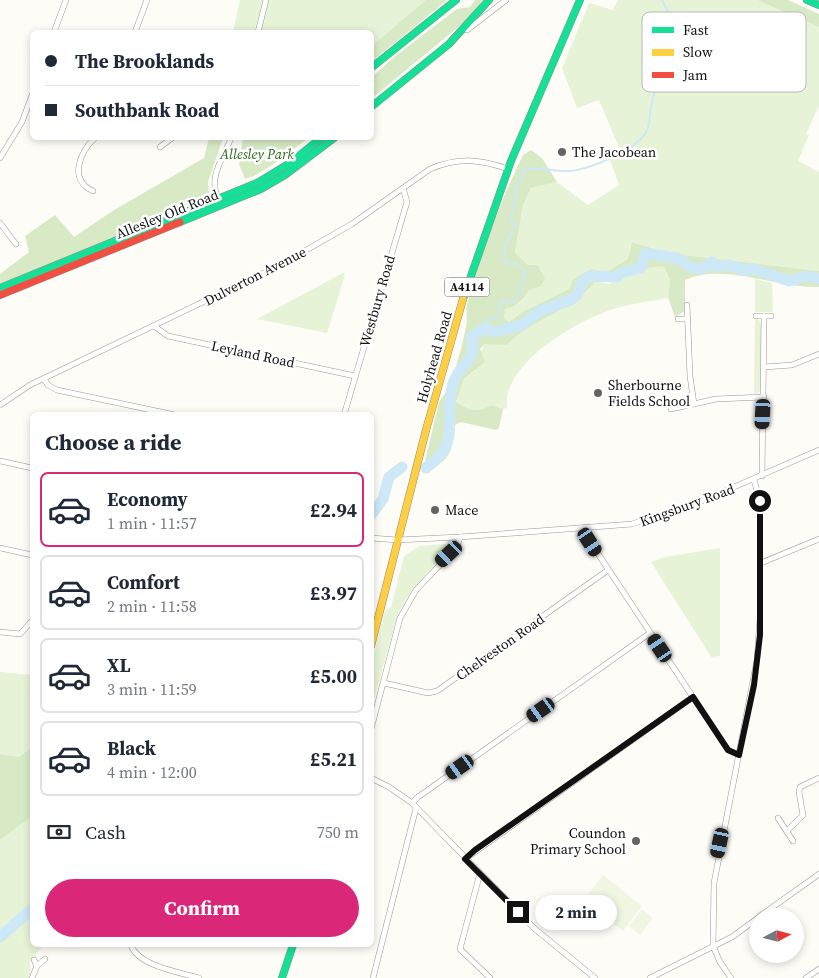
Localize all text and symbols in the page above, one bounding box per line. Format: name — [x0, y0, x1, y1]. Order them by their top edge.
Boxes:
legend — [642, 12, 806, 92]
text: Fast — [683, 20, 709, 40]
text: Slow — [683, 42, 713, 62]
text: The Brooklands — [75, 48, 214, 74]
text: Jam — [682, 65, 708, 85]
text: Southbank Road — [75, 97, 219, 123]
place label: The Jacobean — [572, 142, 657, 162]
park label: Allesley Park — [219, 144, 294, 164]
marker: The Jacobean — [556, 146, 568, 158]
street label: Allesley Old Road — [113, 184, 221, 244]
street label: Dulverton Avenue — [200, 242, 310, 310]
street label: Westbury Road — [354, 253, 400, 349]
road number: A4114 — [444, 278, 490, 296]
street label: Holyhead Road — [411, 309, 457, 405]
street label: Leyland Road — [209, 335, 297, 373]
place label: Sherbourne Fields School — [608, 375, 690, 411]
marker: Sherbourne Fields School — [592, 387, 604, 399]
car — [754, 399, 771, 429]
text: Choose a ride — [45, 427, 182, 457]
street label: Kingsbury Road — [637, 479, 737, 531]
text: Economy — [107, 486, 188, 512]
icon: car — [47, 487, 92, 532]
route start — [749, 490, 771, 512]
text: £2.94 — [310, 497, 357, 523]
place label: Mace — [445, 500, 478, 520]
marker: Mace — [429, 504, 441, 516]
text: 1 min · 11:57 — [107, 512, 197, 534]
car — [575, 525, 604, 559]
car — [432, 538, 465, 570]
text: Comfort — [107, 569, 180, 595]
icon: car — [47, 570, 92, 615]
text: £3.97 — [310, 580, 357, 606]
text: 2 min · 11:58 — [107, 595, 197, 617]
street label: Chelveston Road — [452, 609, 548, 685]
car — [645, 631, 674, 665]
text: XL — [107, 652, 130, 678]
icon: car — [47, 653, 92, 698]
text: £5.00 — [310, 663, 357, 689]
text: 3 min · 11:59 — [107, 678, 197, 700]
car — [524, 695, 557, 725]
text: Black — [107, 735, 156, 761]
icon: car — [47, 736, 92, 781]
text: £5.21 — [310, 746, 357, 772]
car — [443, 752, 476, 782]
text: 4 min · 12:00 — [107, 761, 197, 783]
icon: cash — [45, 818, 73, 846]
text: Cash — [85, 819, 126, 845]
text: 750 m — [317, 821, 359, 843]
place label: Coundon Primary School — [530, 823, 627, 859]
car — [709, 827, 730, 859]
marker: Coundon Primary School — [630, 835, 642, 847]
button: Confirm — [45, 879, 359, 937]
callout: 2 min — [536, 894, 618, 930]
route end — [507, 901, 529, 923]
text: 2 min — [555, 901, 597, 923]
north arrow — [749, 908, 804, 962]
map controls — [749, 908, 804, 963]

